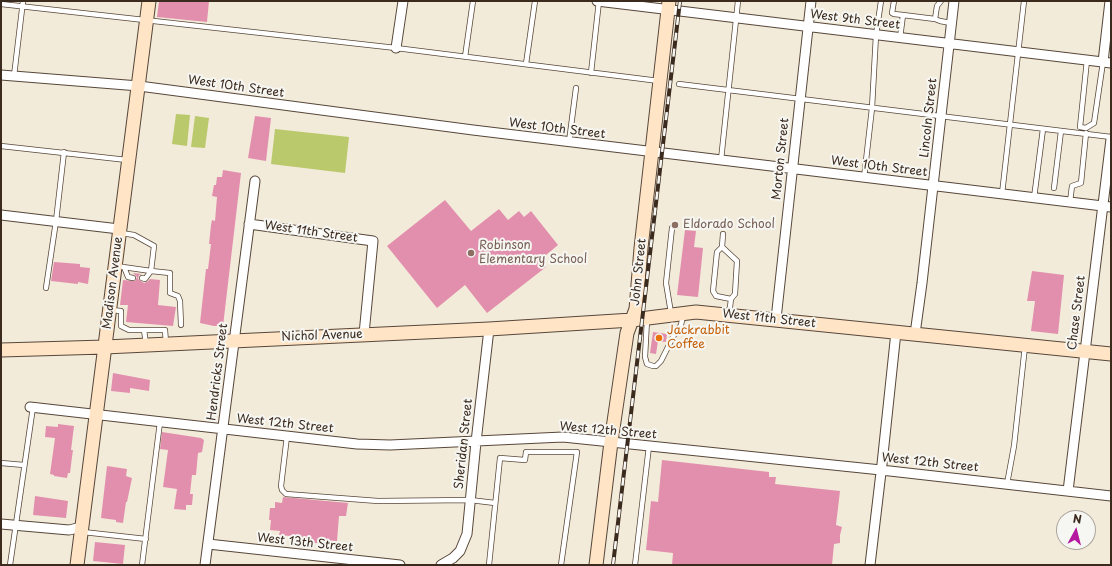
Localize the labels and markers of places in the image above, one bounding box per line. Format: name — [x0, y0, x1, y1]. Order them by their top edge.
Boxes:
place label: Eldorado School — [683, 218, 775, 232]
marker: Eldorado School — [670, 220, 680, 230]
place label: Robinson Elementary School — [479, 239, 587, 267]
marker: Robinson Elementary School — [466, 248, 476, 258]
place label: Jackrabbit Coffee — [667, 324, 730, 352]
marker: Jackrabbit Coffee — [654, 333, 664, 343]

